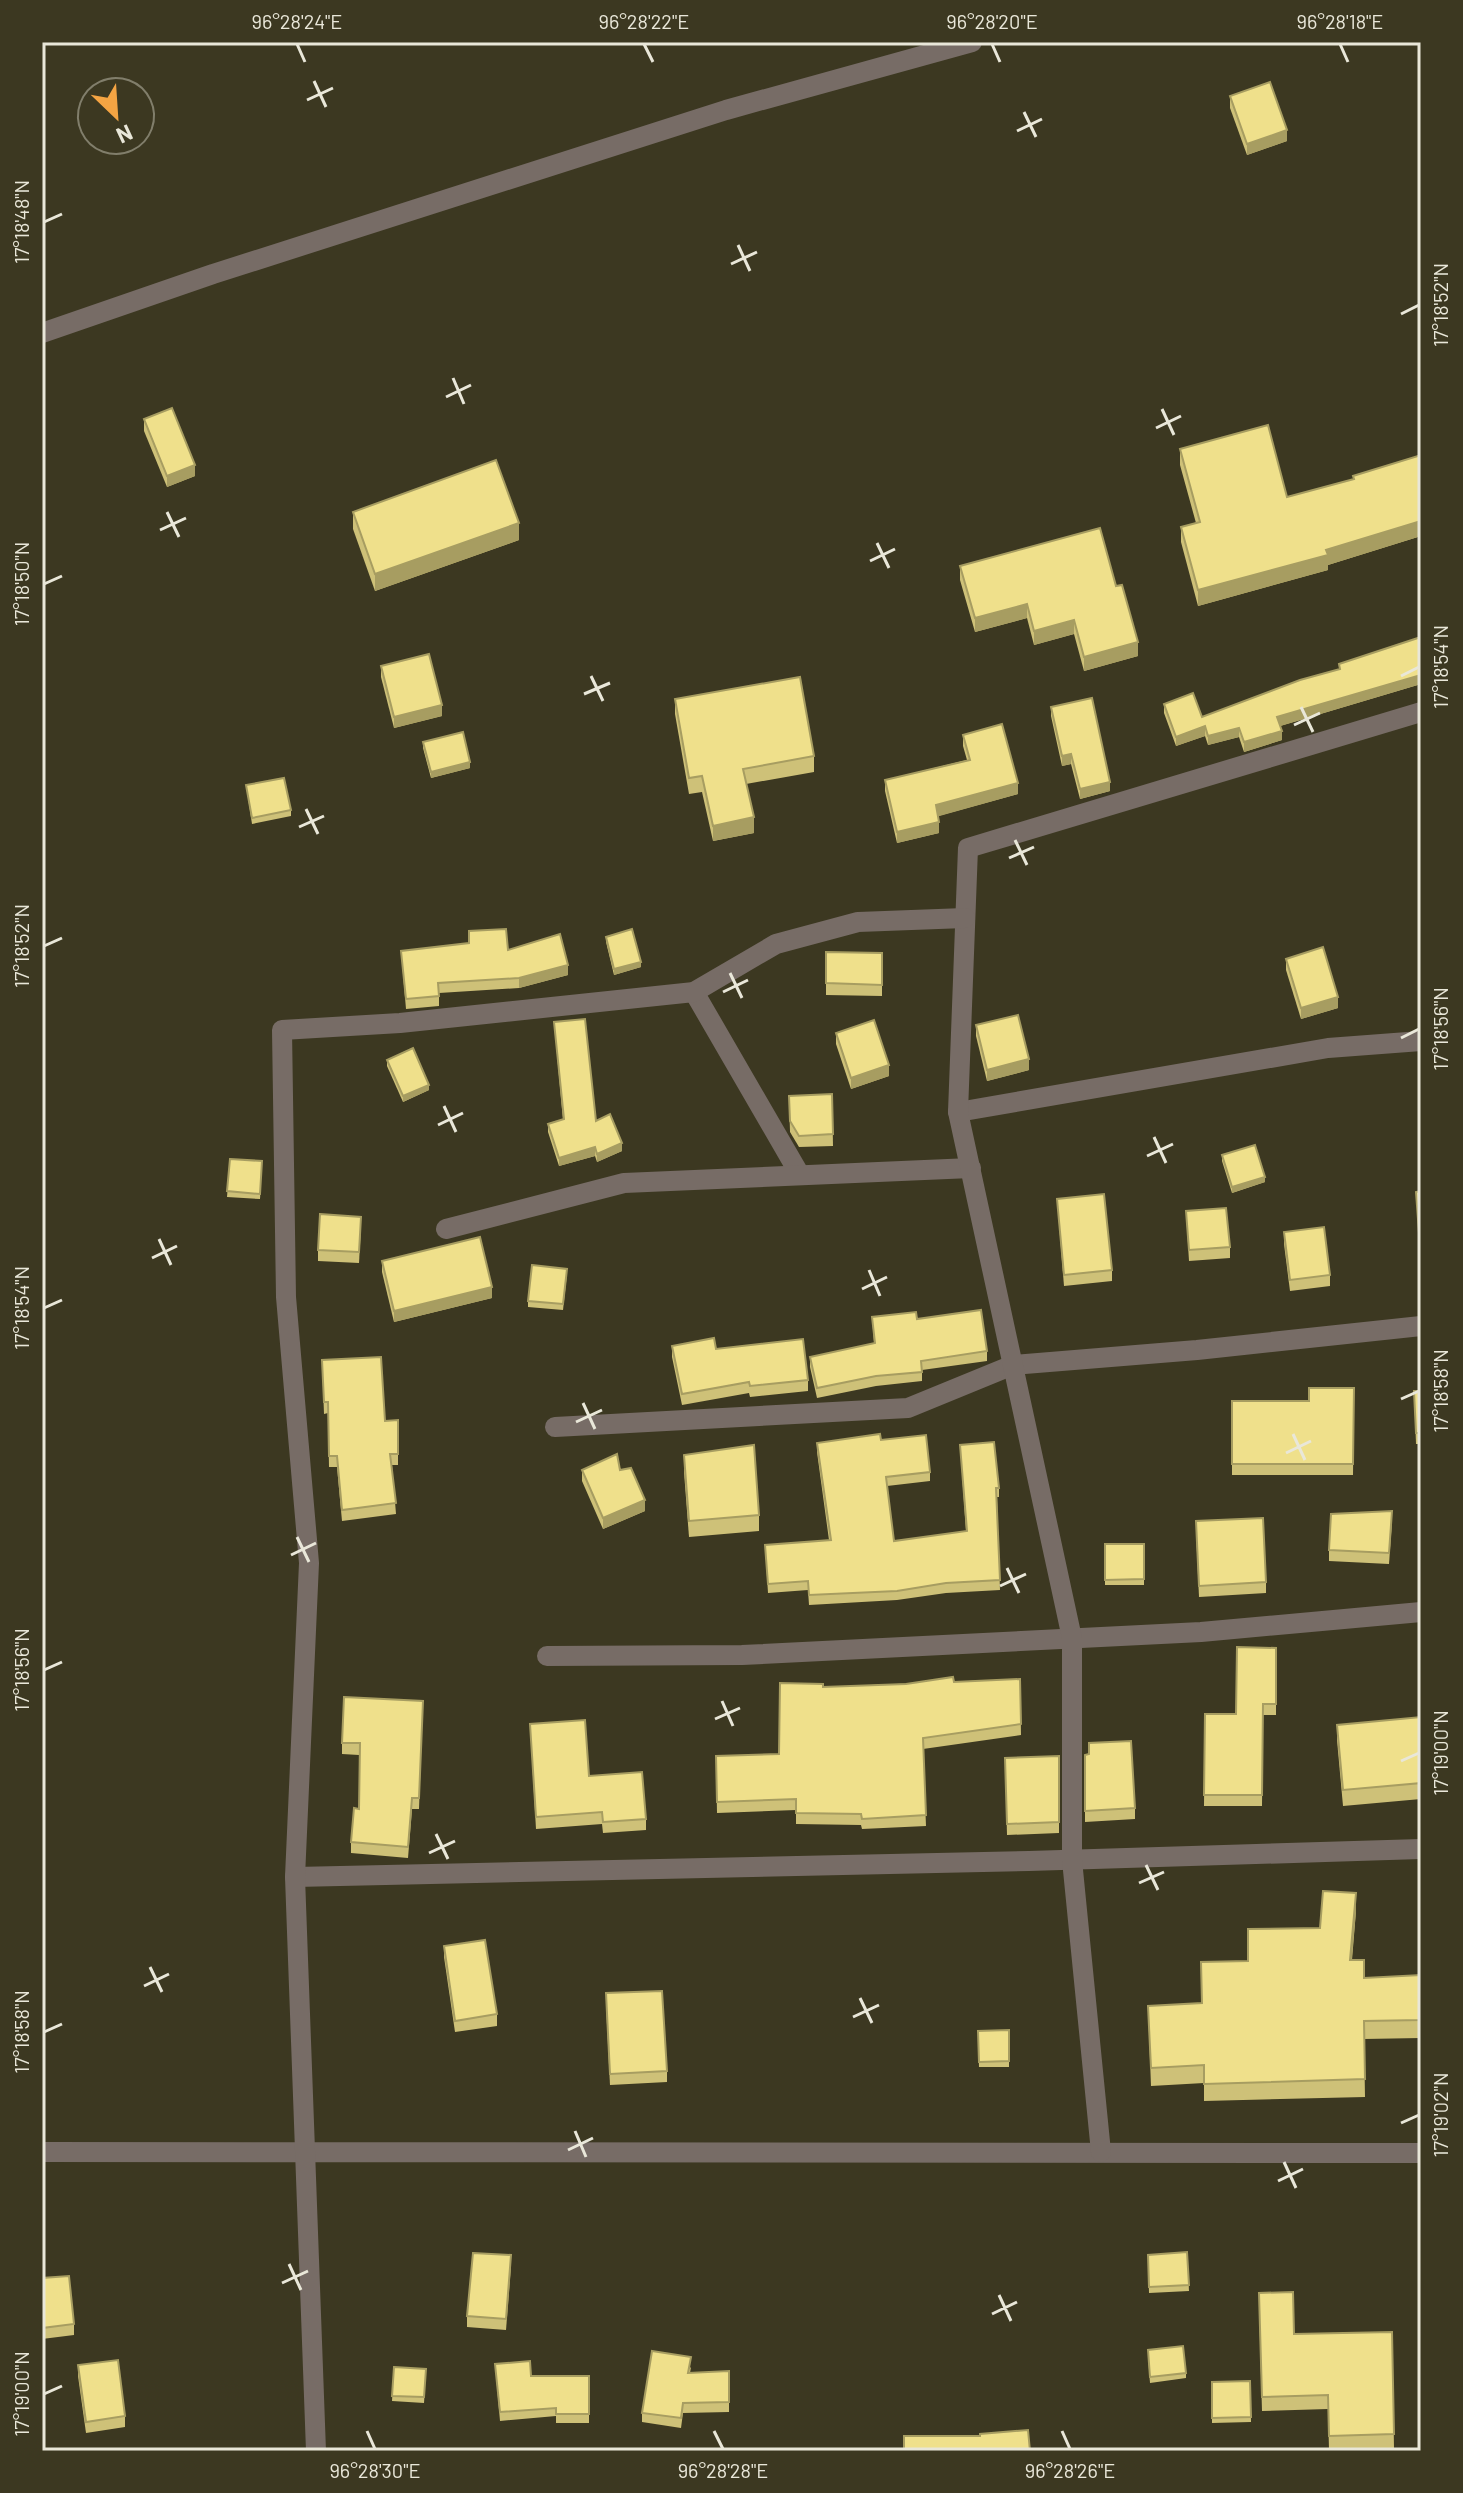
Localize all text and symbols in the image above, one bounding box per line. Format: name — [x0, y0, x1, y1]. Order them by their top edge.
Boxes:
text: 96°28'24"E — [252, 9, 342, 33]
text: 96°28'22"E — [599, 9, 689, 33]
text: 96°28'20"E — [946, 9, 1038, 33]
text: 96°28'18"E — [1297, 9, 1383, 33]
north arrow — [76, 76, 156, 156]
text: N — [113, 120, 137, 150]
text: 17°18'48"N — [9, 180, 33, 264]
text: 17°18'52"N — [1428, 263, 1452, 347]
text: 17°18'50"N — [9, 542, 33, 626]
text: 17°18'54"N — [1428, 625, 1452, 709]
text: 17°18'52"N — [9, 904, 33, 988]
text: 17°18'56"N — [1428, 987, 1452, 1071]
text: 17°18'54"N — [9, 1266, 33, 1350]
text: 17°18'58"N — [1428, 1349, 1452, 1433]
text: 17°18'56"N — [9, 1628, 33, 1712]
text: 17°19'00"N — [1428, 1710, 1452, 1796]
text: 17°18'58"N — [9, 1990, 33, 2074]
text: 17°19'02"N — [1428, 2073, 1452, 2157]
text: 17°19'00"N — [9, 2351, 33, 2437]
text: 96°28'30"E — [329, 2458, 421, 2482]
text: 96°28'28"E — [678, 2458, 768, 2482]
text: 96°28'26"E — [1025, 2458, 1115, 2482]

